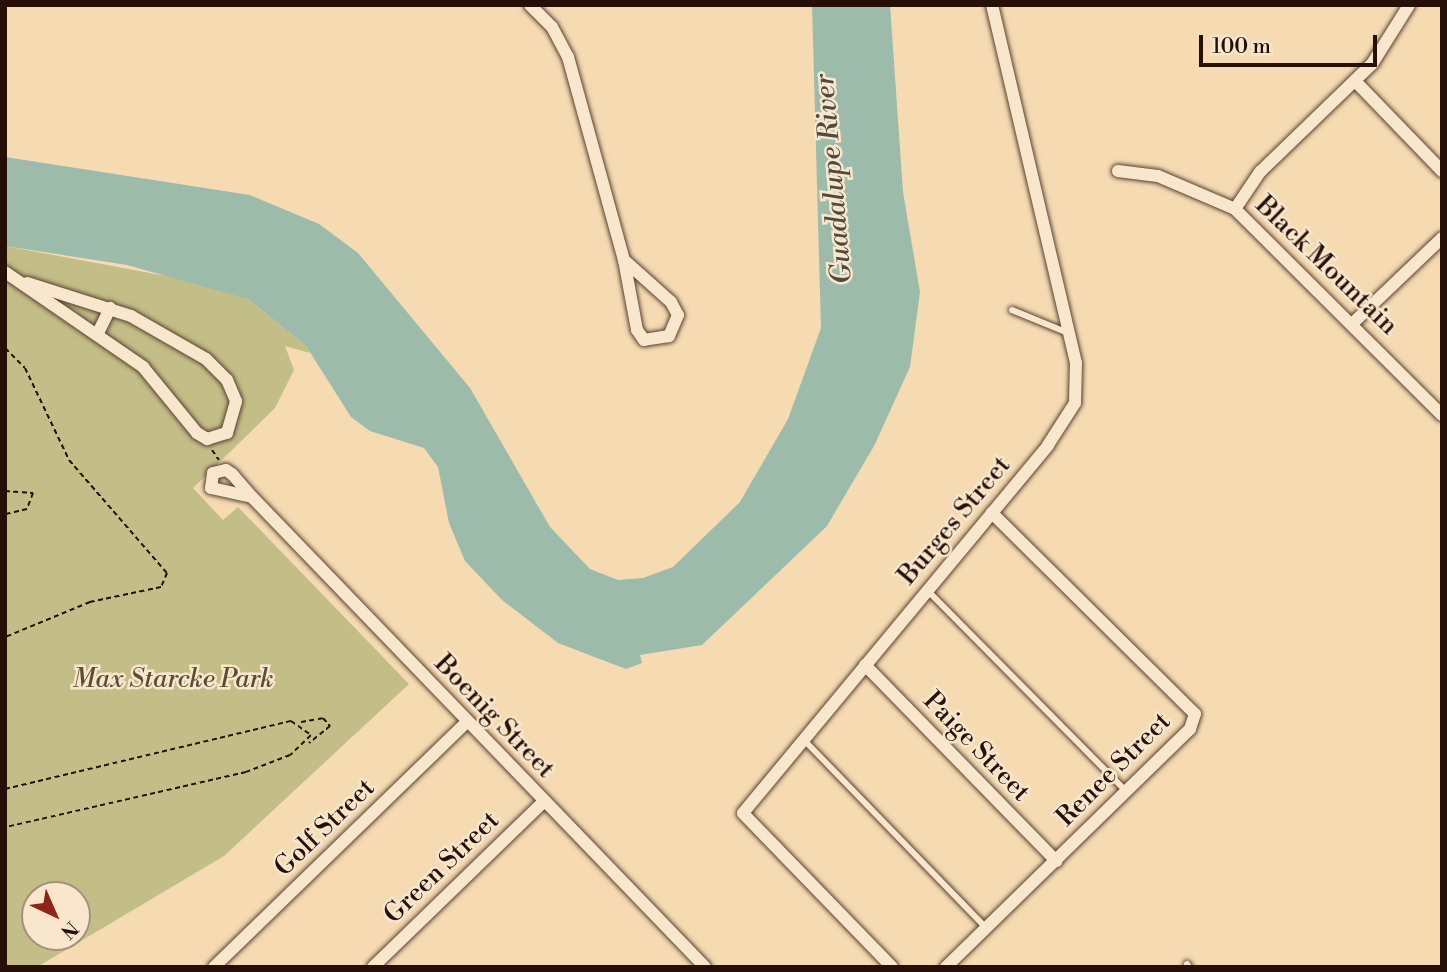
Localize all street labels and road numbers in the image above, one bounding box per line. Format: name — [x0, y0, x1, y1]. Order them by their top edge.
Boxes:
street label: Black Mountain — [1248, 190, 1404, 342]
street label: Burges Street — [892, 451, 1018, 591]
street label: Boenig Street — [427, 649, 561, 785]
street label: Paige Street — [916, 686, 1036, 808]
street label: Renee Street — [1050, 706, 1178, 834]
street label: Golf Street — [269, 773, 381, 883]
street label: Green Street — [378, 805, 506, 931]

